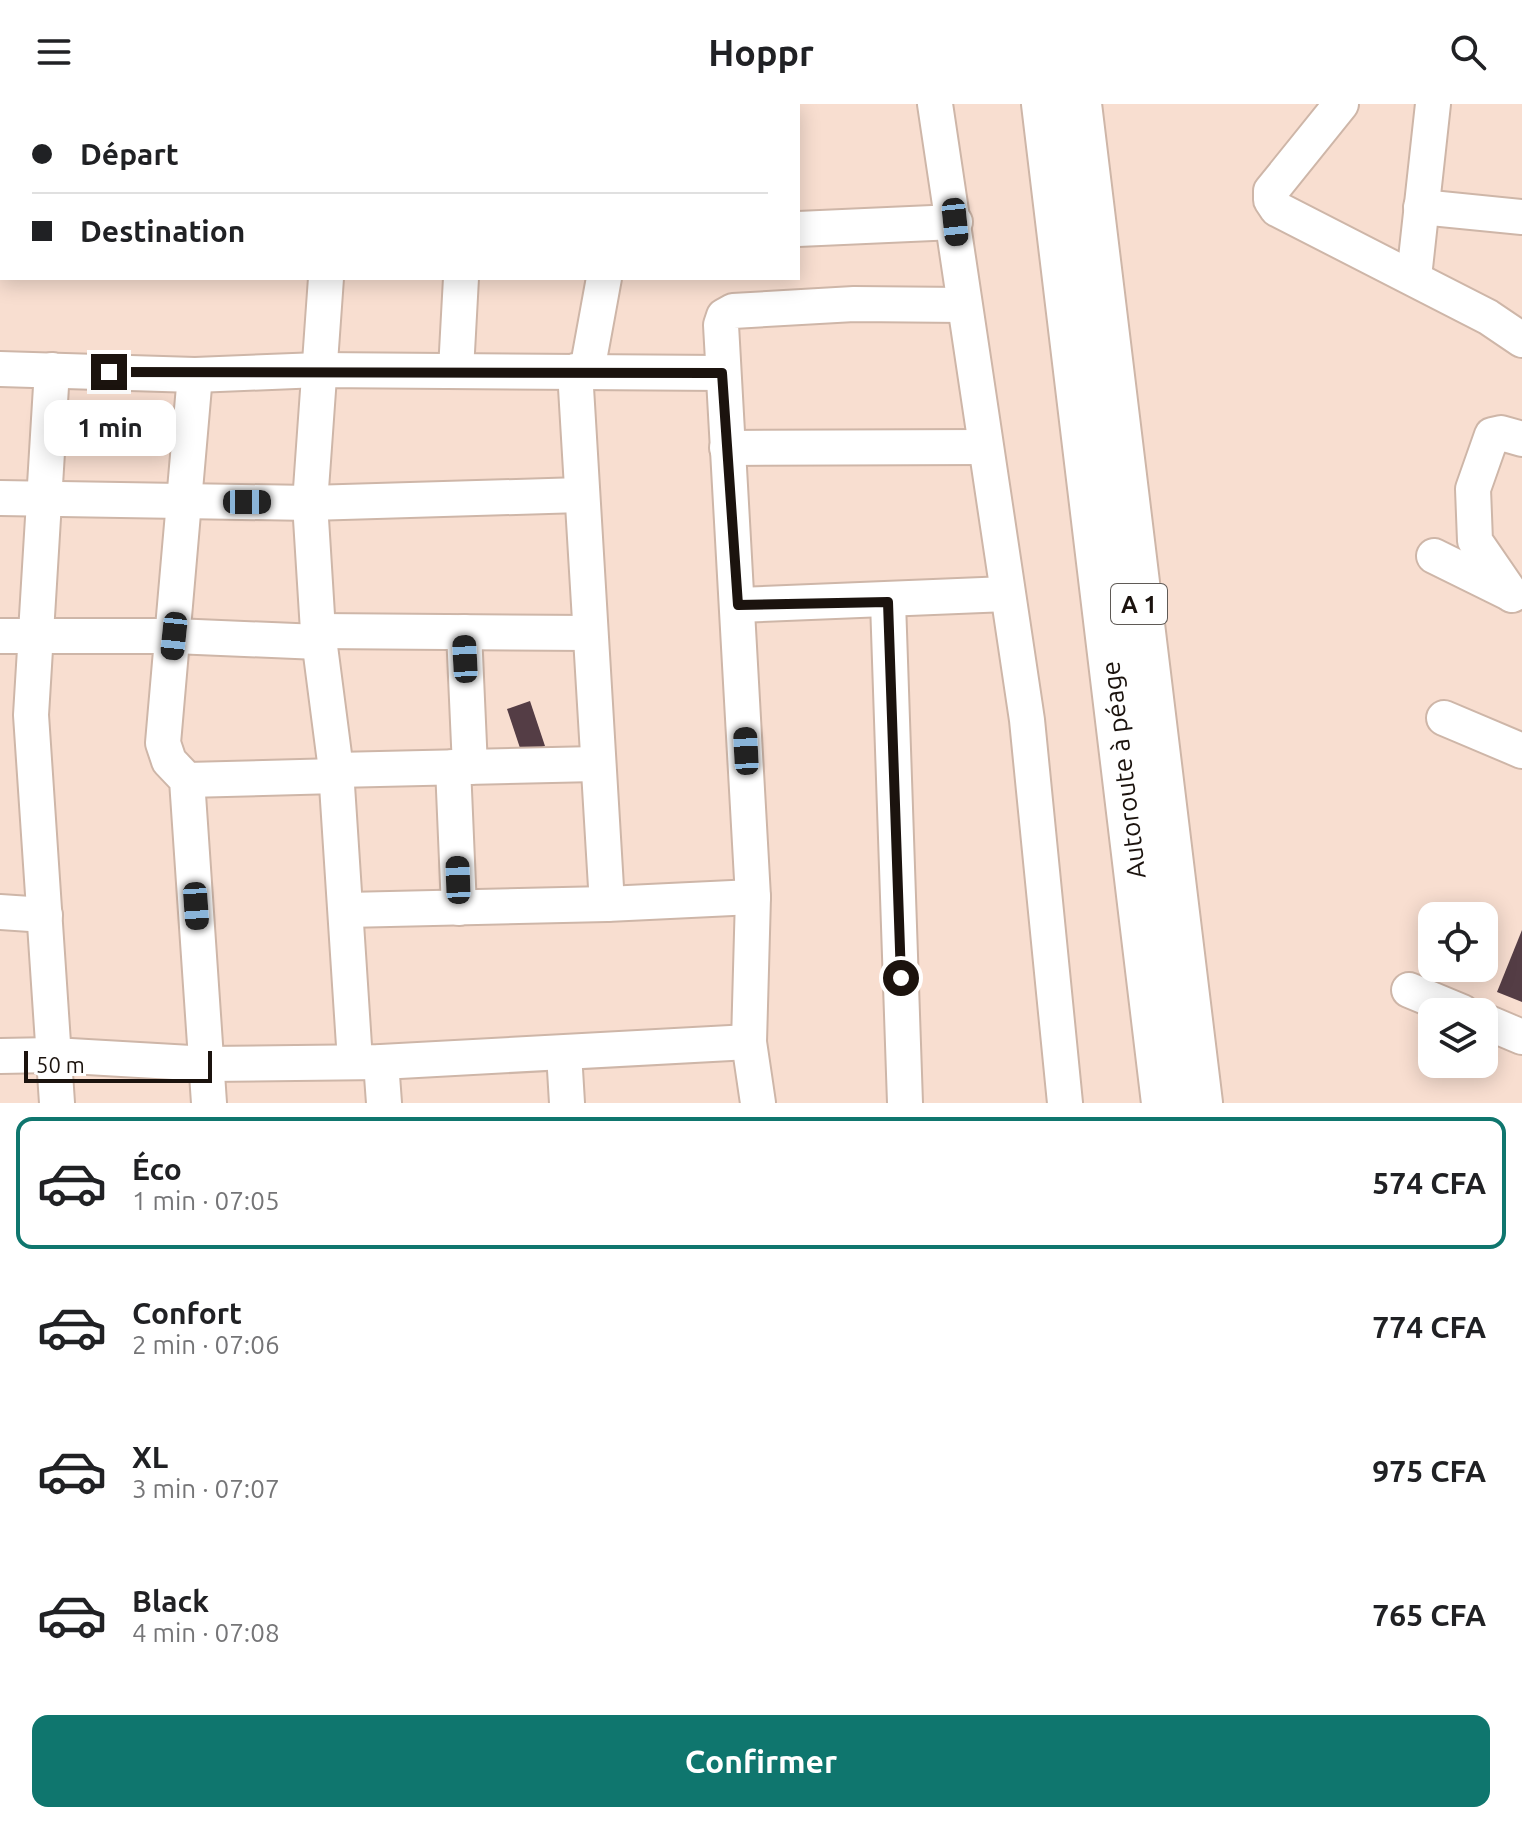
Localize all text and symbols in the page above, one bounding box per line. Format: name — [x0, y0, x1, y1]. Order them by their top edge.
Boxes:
icon: menu — [32, 30, 76, 74]
icon: search — [1446, 30, 1490, 74]
text: Hoppr — [708, 32, 814, 73]
text: Départ — [80, 137, 179, 171]
car — [941, 197, 969, 247]
text: Destination — [80, 214, 245, 248]
route end — [91, 354, 127, 390]
callout: 1 min — [43, 400, 175, 456]
text: 1 min — [77, 413, 143, 442]
car — [223, 490, 271, 514]
road number: A 1 — [1111, 584, 1167, 624]
car — [160, 611, 188, 661]
car — [452, 634, 478, 684]
street label: Autoroute à péage — [1095, 660, 1151, 880]
car — [733, 726, 759, 776]
car — [445, 856, 471, 904]
car — [182, 881, 210, 931]
map controls — [1418, 902, 1498, 1078]
button: locate — [1418, 902, 1498, 982]
route start — [883, 960, 919, 996]
button: layers — [1418, 998, 1498, 1078]
scale bar — [24, 1047, 212, 1083]
text: 50 m — [36, 1052, 85, 1077]
icon: car — [36, 1147, 108, 1219]
text: Éco — [132, 1152, 182, 1186]
text: 574 CFA — [1372, 1166, 1486, 1200]
text: 1 min · 07:05 — [132, 1186, 280, 1215]
icon: car — [36, 1291, 108, 1363]
text: Confort — [132, 1296, 242, 1330]
text: 774 CFA — [1372, 1310, 1486, 1344]
text: 2 min · 07:06 — [132, 1330, 280, 1359]
icon: car — [36, 1435, 108, 1507]
text: XL — [132, 1440, 168, 1474]
text: 975 CFA — [1372, 1454, 1486, 1488]
text: 3 min · 07:07 — [132, 1474, 280, 1503]
icon: car — [36, 1579, 108, 1651]
text: Black — [132, 1584, 209, 1618]
text: 765 CFA — [1372, 1598, 1486, 1632]
text: 4 min · 07:08 — [132, 1618, 280, 1647]
button: Confirmer — [32, 1715, 1490, 1807]

